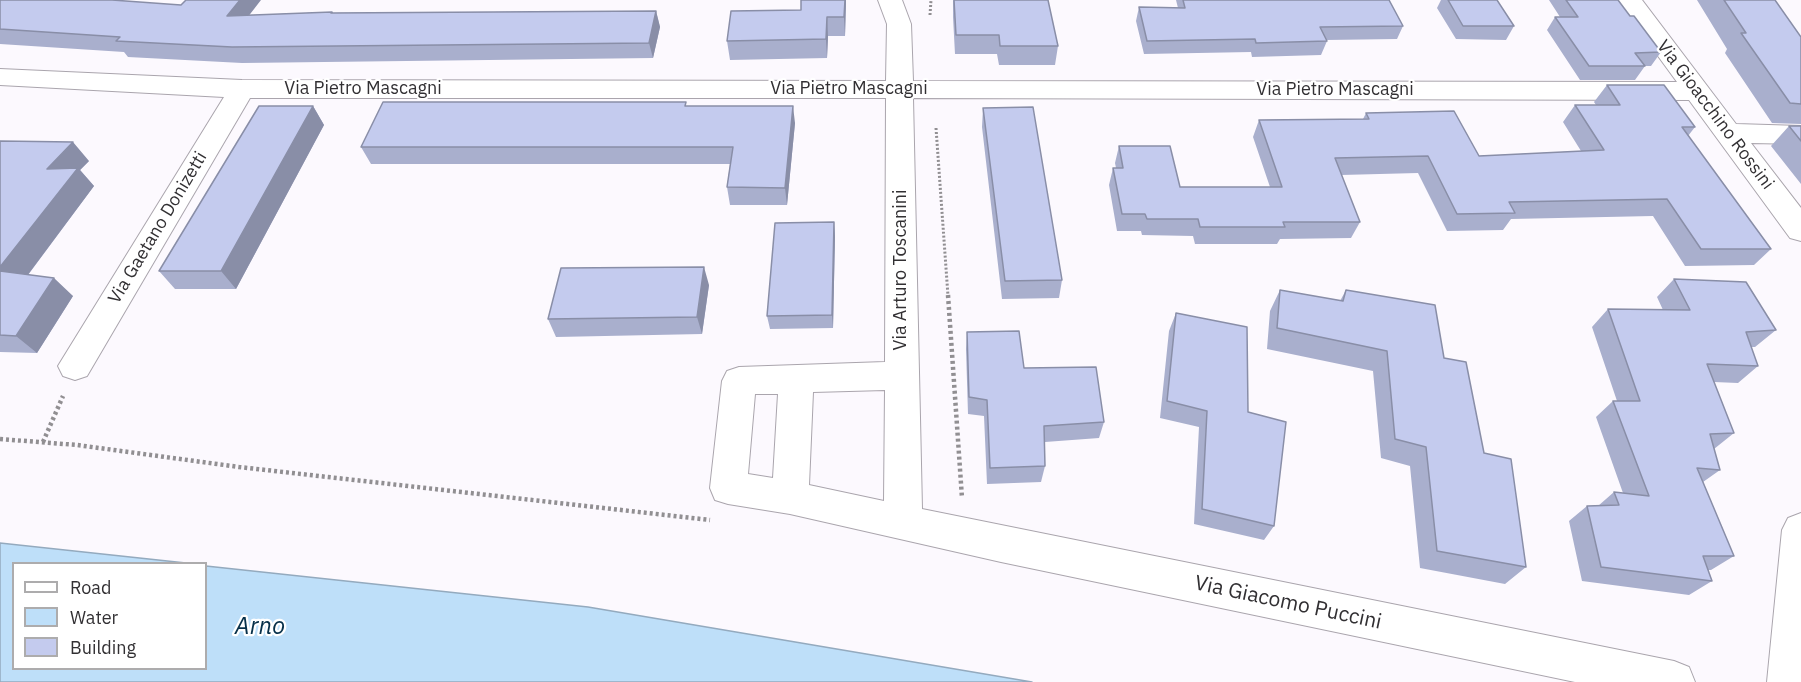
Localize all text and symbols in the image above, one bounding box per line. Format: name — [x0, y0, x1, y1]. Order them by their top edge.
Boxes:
street label: Via Gioacchino Rossini — [1652, 36, 1778, 194]
street label: Via Pietro Mascagni — [284, 78, 442, 100]
street label: Via Pietro Mascagni — [770, 78, 928, 100]
street label: Via Pietro Mascagni — [1256, 79, 1414, 101]
street label: Via Gaetano Donizetti — [104, 148, 212, 308]
street label: Via Arturo Toscanini — [890, 189, 912, 351]
legend — [12, 562, 207, 670]
street label: Via Giacomo Puccini — [1192, 571, 1384, 635]
text: Road — [70, 576, 111, 599]
text: Water — [70, 606, 118, 629]
water label: Arno — [235, 613, 285, 641]
text: Building — [70, 636, 136, 659]

